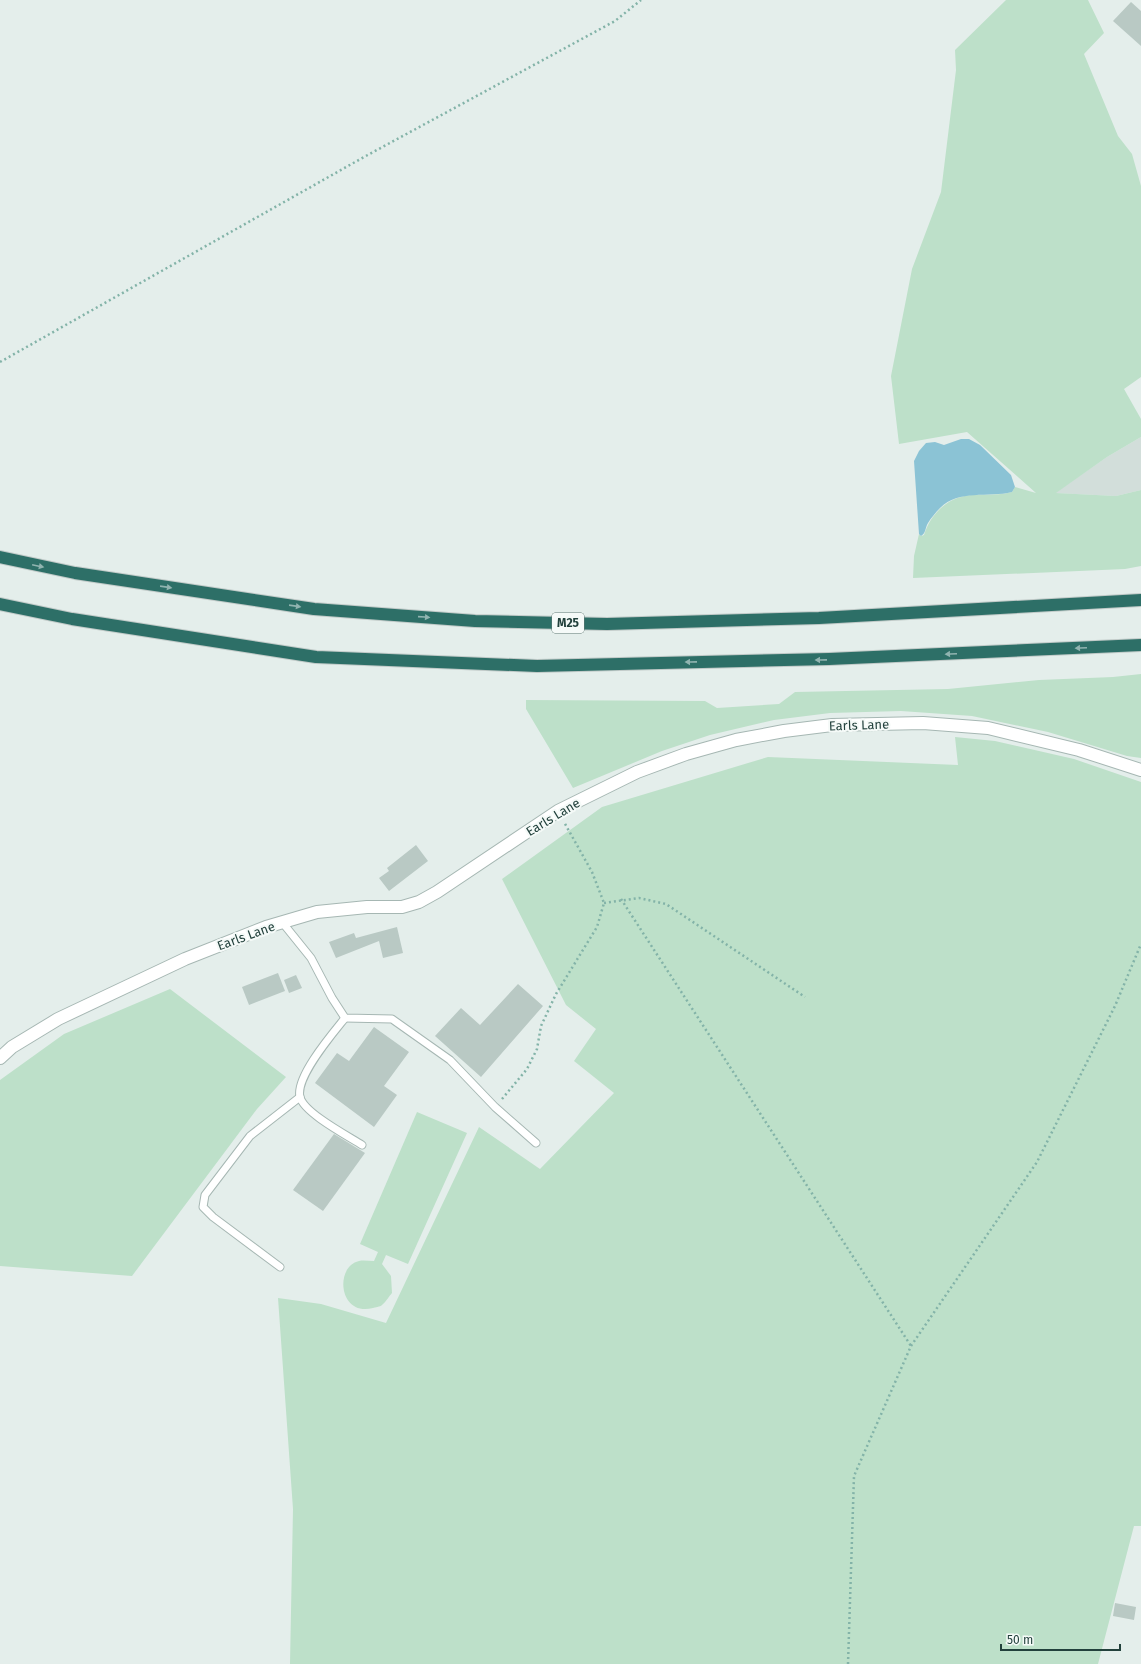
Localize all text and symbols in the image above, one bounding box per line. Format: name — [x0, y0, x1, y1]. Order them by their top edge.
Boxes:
one-way arrow — [32, 563, 44, 569]
one-way arrow — [160, 584, 172, 590]
one-way arrow — [289, 603, 301, 609]
road number: M25 — [552, 613, 584, 633]
one-way arrow — [418, 614, 430, 621]
one-way arrow — [1075, 644, 1087, 651]
one-way arrow — [945, 650, 957, 657]
one-way arrow — [815, 656, 827, 663]
one-way arrow — [685, 659, 697, 666]
street label: Earls Lane — [829, 716, 889, 734]
street label: Earls Lane — [523, 795, 583, 839]
street label: Earls Lane — [215, 919, 277, 953]
scale bar — [1001, 1626, 1120, 1652]
text: 50 m — [1007, 1633, 1033, 1647]

